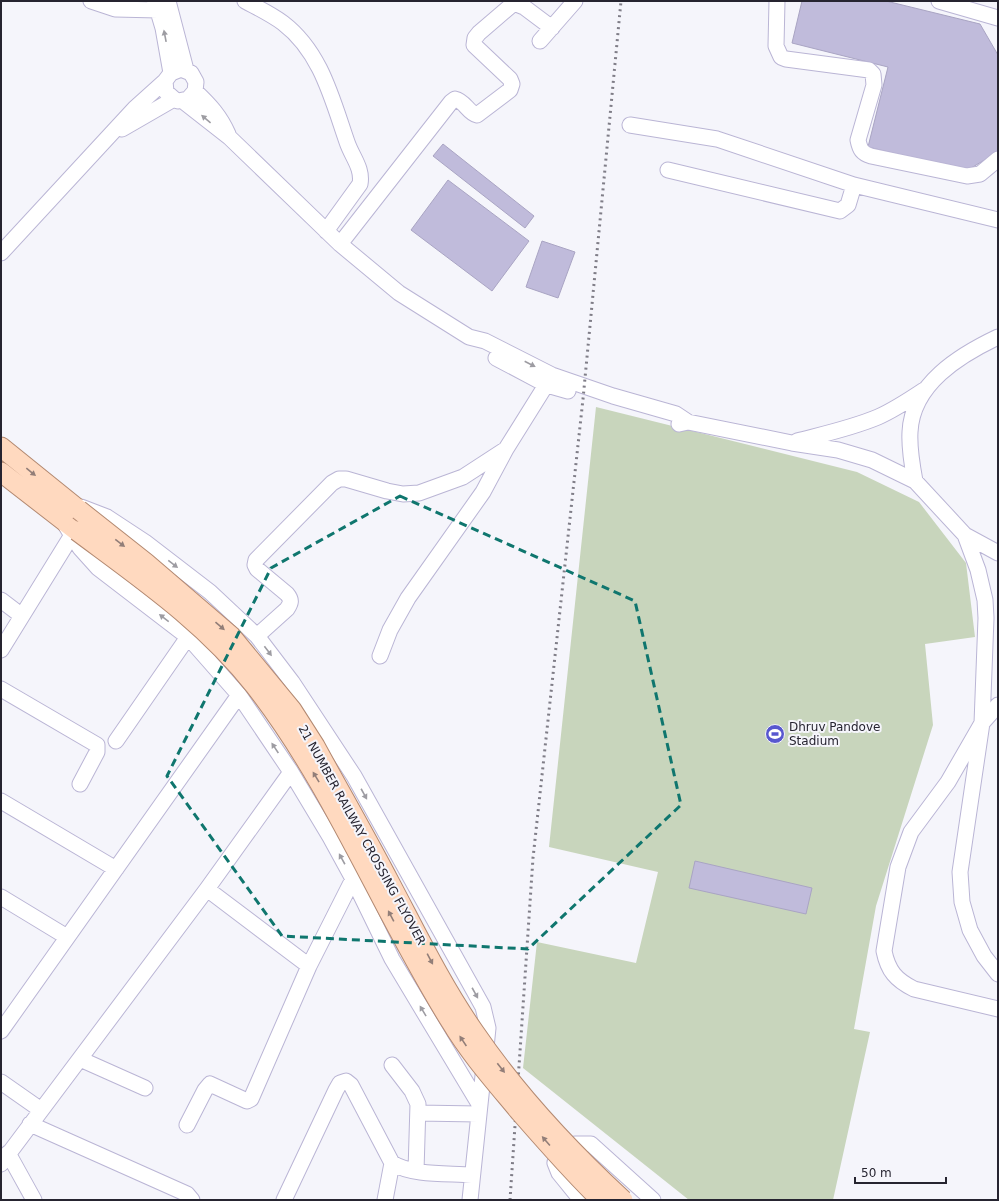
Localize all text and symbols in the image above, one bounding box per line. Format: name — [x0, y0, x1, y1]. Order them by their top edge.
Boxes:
one-way arrow — [161, 30, 167, 43]
one-way arrow — [201, 114, 212, 123]
one-way arrow — [524, 361, 536, 367]
one-way arrow — [26, 467, 37, 476]
one-way arrow — [115, 539, 126, 547]
one-way arrow — [168, 560, 178, 568]
one-way arrow — [158, 614, 169, 623]
one-way arrow — [215, 622, 225, 631]
one-way arrow — [264, 646, 273, 657]
place label: Dhruv Pandove Stadium — [789, 720, 880, 748]
street label: 21 NUMBER RAILWAY CROSSING FLYOVER — [296, 723, 428, 947]
sports icon: Dhruv Pandove Stadium — [764, 723, 786, 745]
one-way arrow — [271, 743, 279, 753]
one-way arrow — [313, 771, 320, 783]
one-way arrow — [361, 788, 368, 800]
one-way arrow — [339, 853, 346, 865]
one-way arrow — [388, 910, 394, 922]
one-way arrow — [427, 954, 434, 965]
one-way arrow — [472, 987, 479, 999]
one-way arrow — [420, 1005, 427, 1017]
one-way arrow — [459, 1035, 467, 1046]
one-way arrow — [497, 1063, 506, 1074]
one-way arrow — [541, 1136, 550, 1146]
scale bar — [855, 1159, 946, 1185]
text: 50 m — [861, 1166, 892, 1180]

